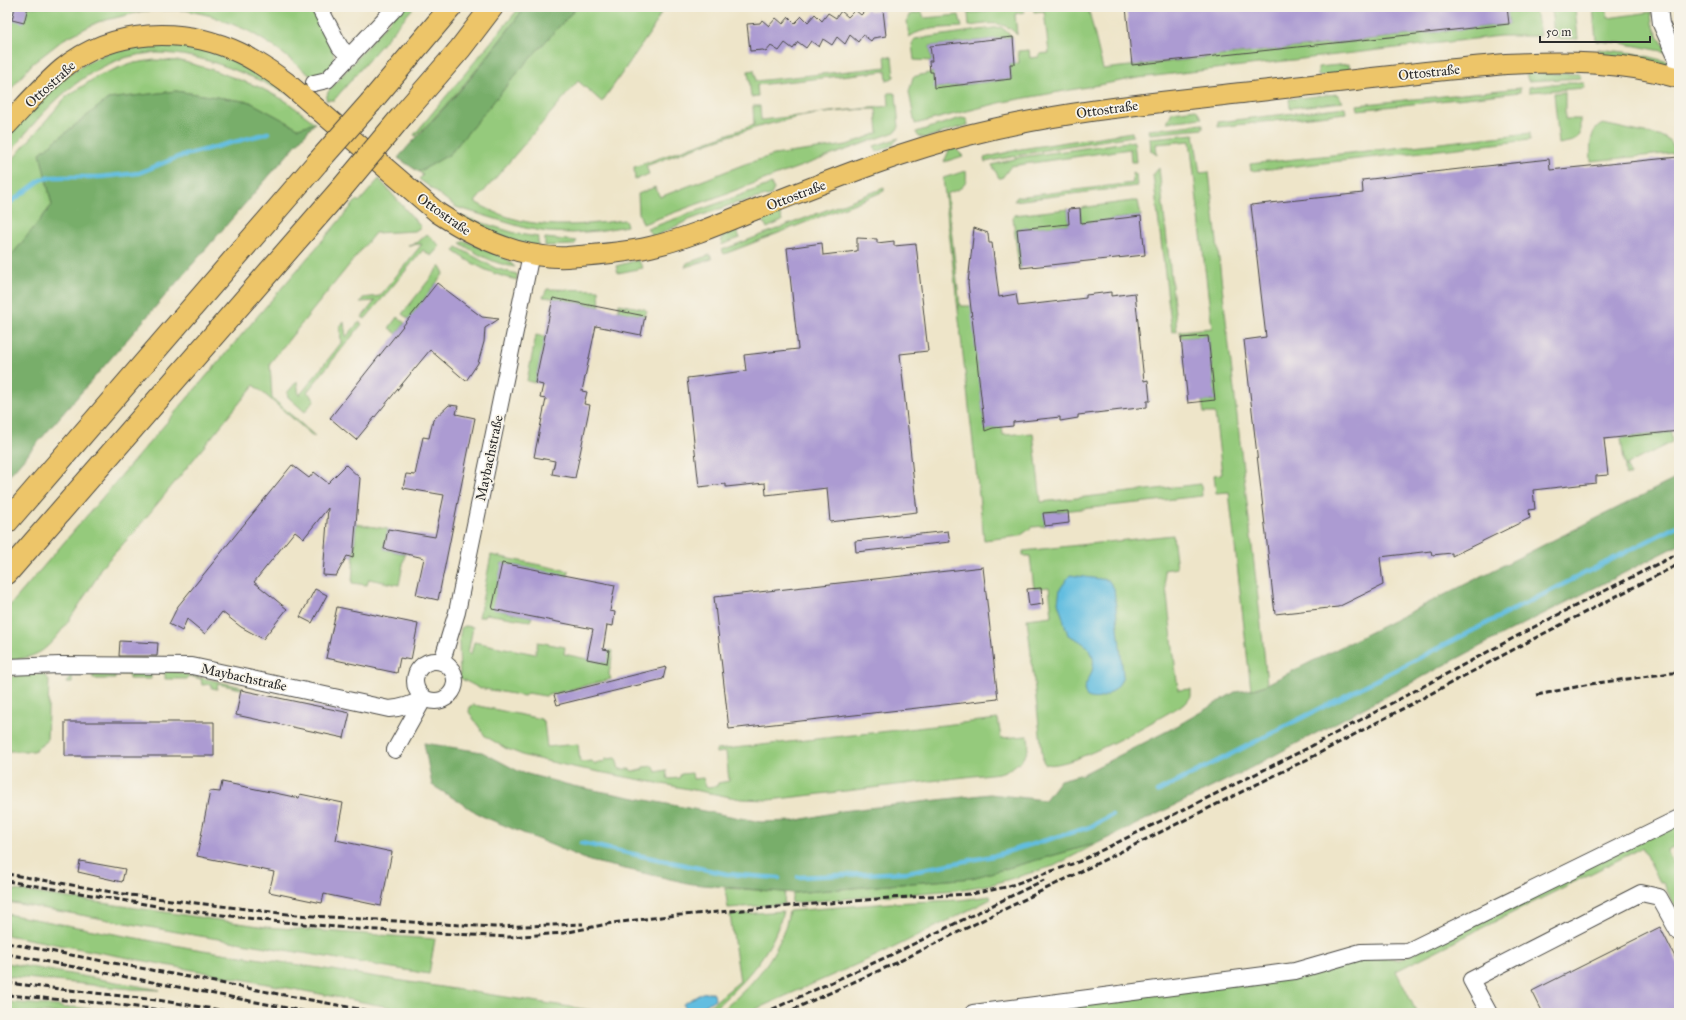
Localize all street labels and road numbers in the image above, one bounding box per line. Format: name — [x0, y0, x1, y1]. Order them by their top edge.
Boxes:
street label: Ottostraße — [22, 57, 79, 111]
street label: Ottostraße — [1397, 61, 1461, 84]
street label: Ottostraße — [1075, 97, 1139, 122]
street label: Ottostraße — [764, 176, 828, 215]
street label: Ottostraße — [413, 190, 474, 239]
street label: Maybachstraße — [472, 413, 507, 503]
street label: Maybachstraße — [199, 660, 289, 695]

